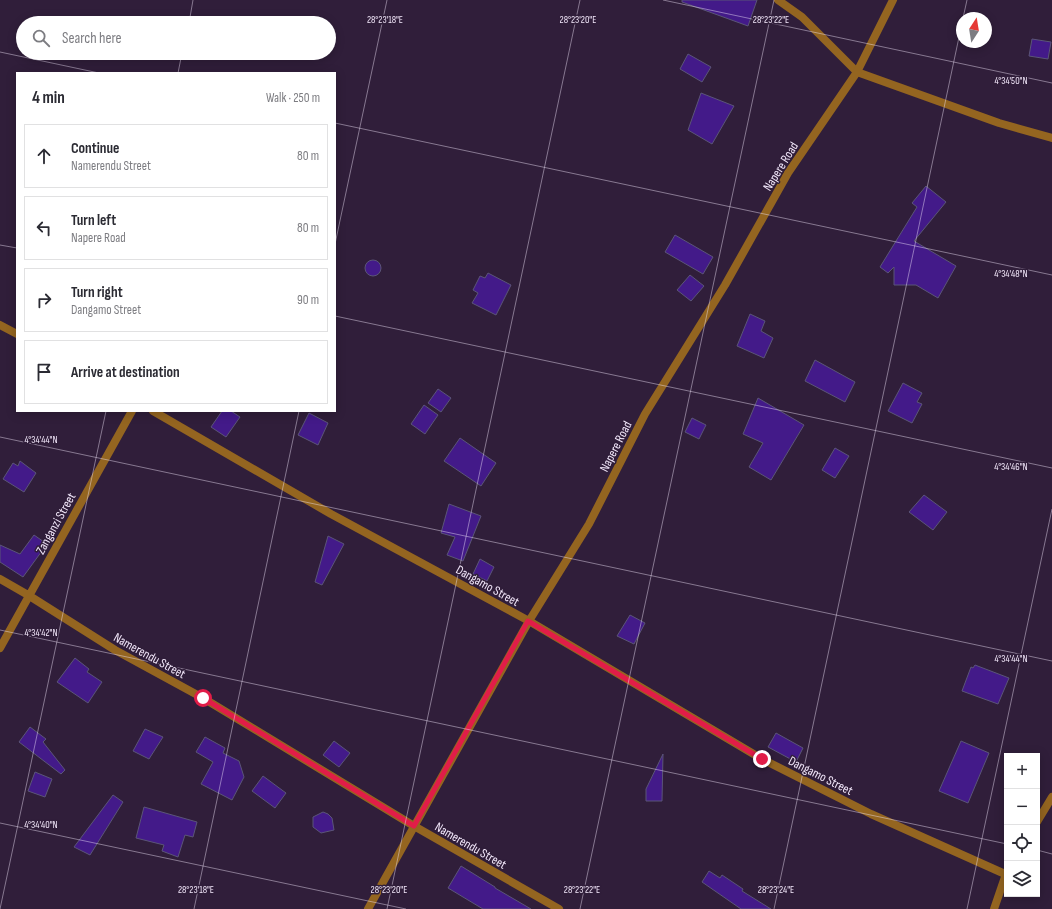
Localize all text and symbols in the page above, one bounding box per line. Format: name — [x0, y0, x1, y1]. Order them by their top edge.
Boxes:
north arrow — [956, 12, 992, 48]
text: 28°23'18"E — [367, 14, 403, 26]
text: 28°23'20"E — [560, 14, 596, 26]
text: 28°23'22"E — [753, 14, 789, 26]
search box — [16, 16, 336, 60]
icon: search — [30, 27, 52, 49]
text: Search here — [62, 29, 122, 48]
text: 4°34'50"N — [994, 75, 1028, 87]
text: 4 min — [32, 88, 65, 108]
text: Walk · 250 m — [266, 90, 320, 106]
text: Continue — [71, 139, 120, 158]
street label: Napere Road — [760, 139, 802, 194]
icon: ahead — [33, 145, 55, 167]
text: 80 m — [297, 148, 319, 164]
text: Namerendu Street — [71, 158, 151, 174]
text: Turn left — [71, 211, 116, 230]
icon: left — [33, 217, 55, 239]
text: 80 m — [297, 220, 319, 236]
text: Napere Road — [71, 230, 126, 246]
text: 4°34'48"N — [994, 268, 1028, 280]
text: Turn right — [71, 283, 123, 302]
icon: right — [33, 289, 55, 311]
text: 90 m — [297, 292, 319, 308]
text: Dangamo Street — [71, 302, 141, 318]
icon: arrive — [33, 361, 55, 383]
text: Arrive at destination — [71, 363, 180, 382]
street label: Napere Road — [596, 418, 635, 474]
text: 4°34'44"N — [24, 434, 58, 446]
text: 4°34'46"N — [994, 461, 1028, 473]
street label: Zanganzi Street — [32, 490, 79, 557]
street label: Dangamo Street — [453, 562, 522, 610]
text: 4°34'42"N — [24, 627, 58, 639]
street label: Namerendu Street — [111, 630, 188, 682]
text: 4°34'44"N — [994, 653, 1028, 665]
route start — [194, 689, 212, 707]
route end — [753, 750, 771, 768]
street label: Dangamo Street — [786, 753, 855, 799]
map controls — [1004, 753, 1040, 897]
button: + — [1004, 753, 1040, 789]
button: − — [1004, 789, 1040, 825]
text: 4°34'40"N — [24, 819, 58, 831]
street label: Namerendu Street — [432, 819, 509, 873]
button: locate — [1004, 825, 1040, 861]
button: layers — [1004, 861, 1040, 897]
text: 28°23'18"E — [178, 884, 214, 896]
text: 28°23'20"E — [371, 884, 407, 896]
text: 28°23'22"E — [564, 884, 600, 896]
text: 28°23'24"E — [758, 884, 794, 896]

